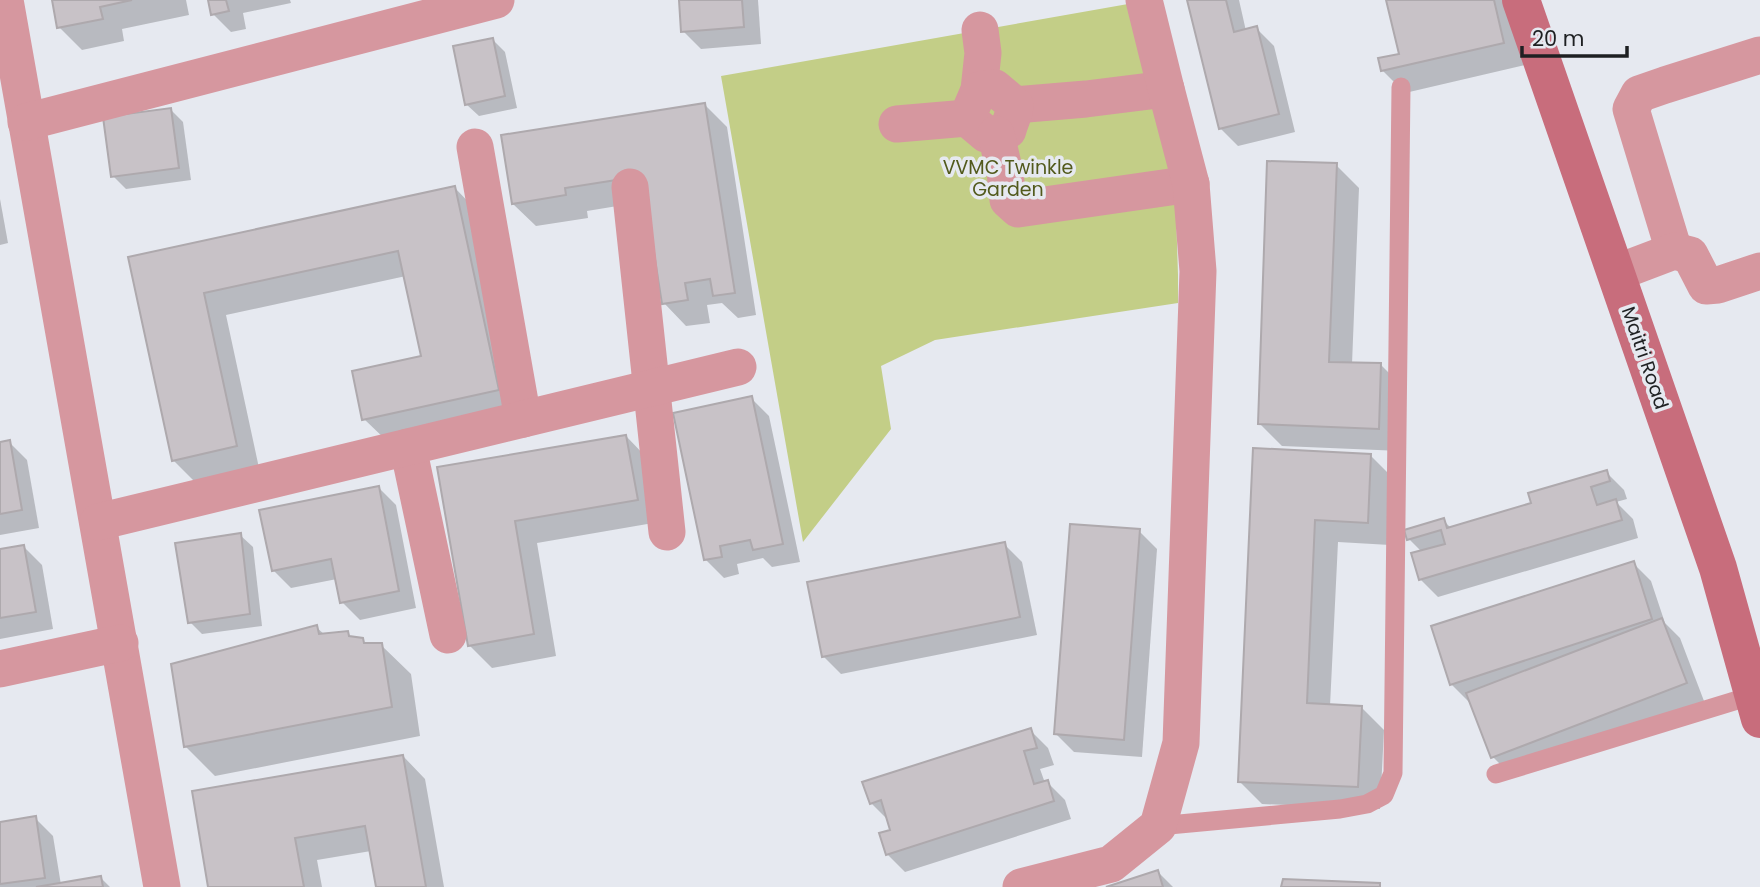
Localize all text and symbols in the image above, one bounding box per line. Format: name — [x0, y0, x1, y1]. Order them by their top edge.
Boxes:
scale bar — [1522, 14, 1627, 58]
text: 20 m — [1532, 24, 1585, 53]
park label: VVMC Twinkle Garden — [943, 154, 1073, 203]
street label: Maitri Road — [1615, 303, 1675, 413]

